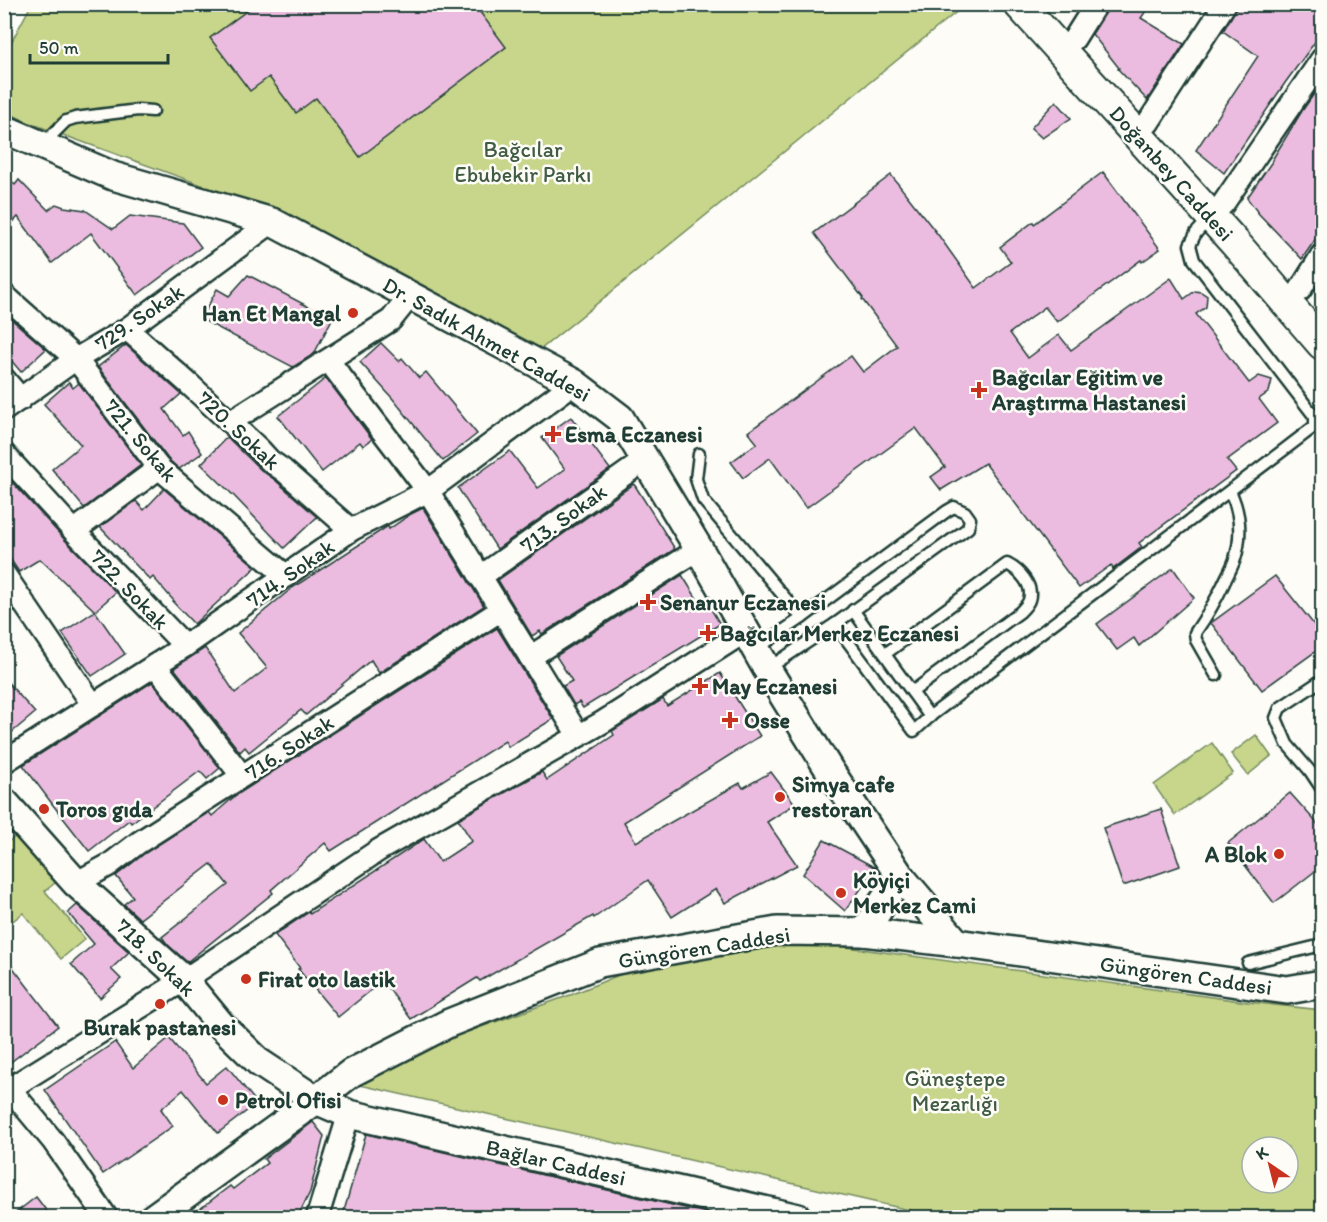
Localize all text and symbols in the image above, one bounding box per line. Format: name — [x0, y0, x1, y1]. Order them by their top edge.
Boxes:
scale bar — [30, 27, 168, 65]
text: 50 m — [39, 37, 79, 59]
street label: Doğanbey Caddesi — [1104, 100, 1240, 247]
park label: Bağcılar Ebubekir Parkı — [455, 136, 591, 188]
street label: Dr. Sadık Ahmet Caddesi — [378, 271, 595, 408]
street label: 729. Sokak — [90, 278, 189, 357]
place label: Han Et Mangal — [202, 300, 342, 327]
marker: Han Et Mangal — [346, 306, 360, 320]
place label: Bağcılar Eğitim ve Araştırma Hastanesi — [991, 364, 1186, 416]
marker: Bağcılar Eğitim ve Araştırma Hastanesi — [970, 381, 988, 399]
street label: 720. Sokak — [192, 385, 286, 476]
street label: 721. Sokak — [98, 393, 183, 487]
place label: Esma Eczanesi — [565, 421, 703, 448]
marker: Esma Eczanesi — [546, 427, 560, 441]
street label: 713. Sokak — [515, 478, 612, 559]
street label: 714. Sokak — [241, 533, 340, 614]
street label: 722. Sokak — [85, 543, 175, 635]
place label: Senanur Eczanesi — [660, 589, 826, 616]
marker: Senanur Eczanesi — [641, 595, 655, 609]
place label: Bağcılar Merkez Eczanesi — [720, 620, 959, 647]
marker: Bağcılar Merkez Eczanesi — [701, 626, 715, 640]
place label: May Eczanesi — [712, 673, 837, 700]
marker: May Eczanesi — [693, 679, 707, 693]
place label: Osse — [744, 707, 790, 734]
street label: 716. Sokak — [240, 709, 339, 786]
marker: Osse — [721, 711, 739, 729]
place label: Simya cafe restoran — [792, 771, 895, 823]
marker: Simya cafe restoran — [773, 790, 787, 804]
place label: Toros gıda — [55, 796, 153, 823]
marker: Toros gıda — [37, 802, 51, 816]
place label: A Blok — [1204, 841, 1268, 868]
marker: A Blok — [1272, 847, 1286, 861]
place label: Köyiçi Merkez Cami — [853, 867, 976, 919]
marker: Köyiçi Merkez Cami — [834, 886, 848, 900]
street label: 718. Sokak — [110, 913, 201, 1002]
street label: Güngören Caddesi — [616, 921, 792, 974]
street label: Güngören Caddesi — [1098, 950, 1274, 1001]
place label: Firat oto lastik — [258, 966, 396, 993]
marker: Firat oto lastik — [239, 972, 253, 986]
marker: Burak pastanesi — [153, 997, 167, 1011]
place label: Burak pastanesi — [84, 1014, 236, 1041]
park label: Güneştepe Mezarlığı — [905, 1065, 1005, 1117]
place label: Petrol Ofisi — [235, 1087, 342, 1114]
marker: Petrol Ofisi — [216, 1093, 230, 1107]
street label: Bağlar Caddesi — [483, 1133, 628, 1192]
north arrow — [1240, 1135, 1300, 1195]
text: K — [1252, 1142, 1272, 1164]

